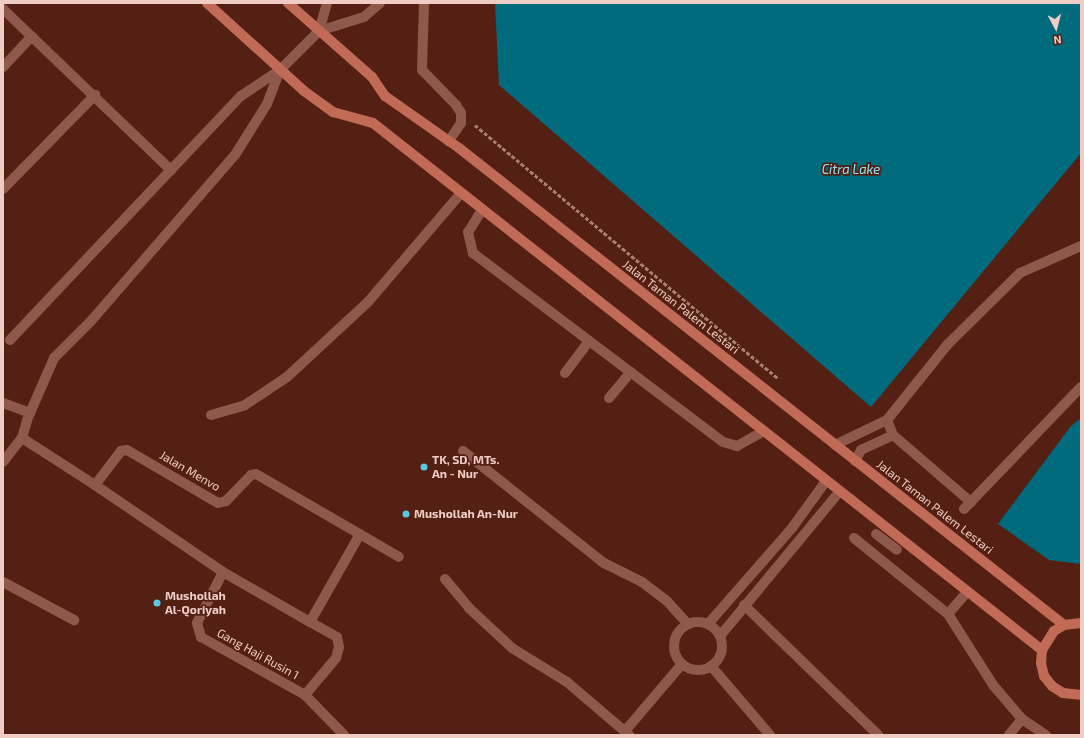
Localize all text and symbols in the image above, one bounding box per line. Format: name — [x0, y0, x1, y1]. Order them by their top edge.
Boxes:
north arrow — [1036, 8, 1076, 48]
text: N — [1053, 33, 1062, 47]
water label: Citra Lake — [822, 161, 880, 177]
street label: Jalan Taman Palem Lestari — [620, 257, 742, 357]
street label: Jalan Menvo — [157, 448, 223, 494]
place label: TK, SD, MTs. An - Nur — [432, 453, 499, 481]
street label: Jalan Taman Palem Lestari — [874, 457, 996, 557]
marker: TK, SD, MTs. An - Nur — [419, 462, 429, 472]
place label: Mushollah An-Nur — [414, 507, 518, 521]
marker: Mushollah An-Nur — [401, 509, 411, 519]
place label: Mushollah Al-Qoriyah — [165, 589, 226, 617]
marker: Mushollah Al-Qoriyah — [152, 598, 162, 608]
street label: Gang Haji Rusin 1 — [215, 626, 301, 682]

